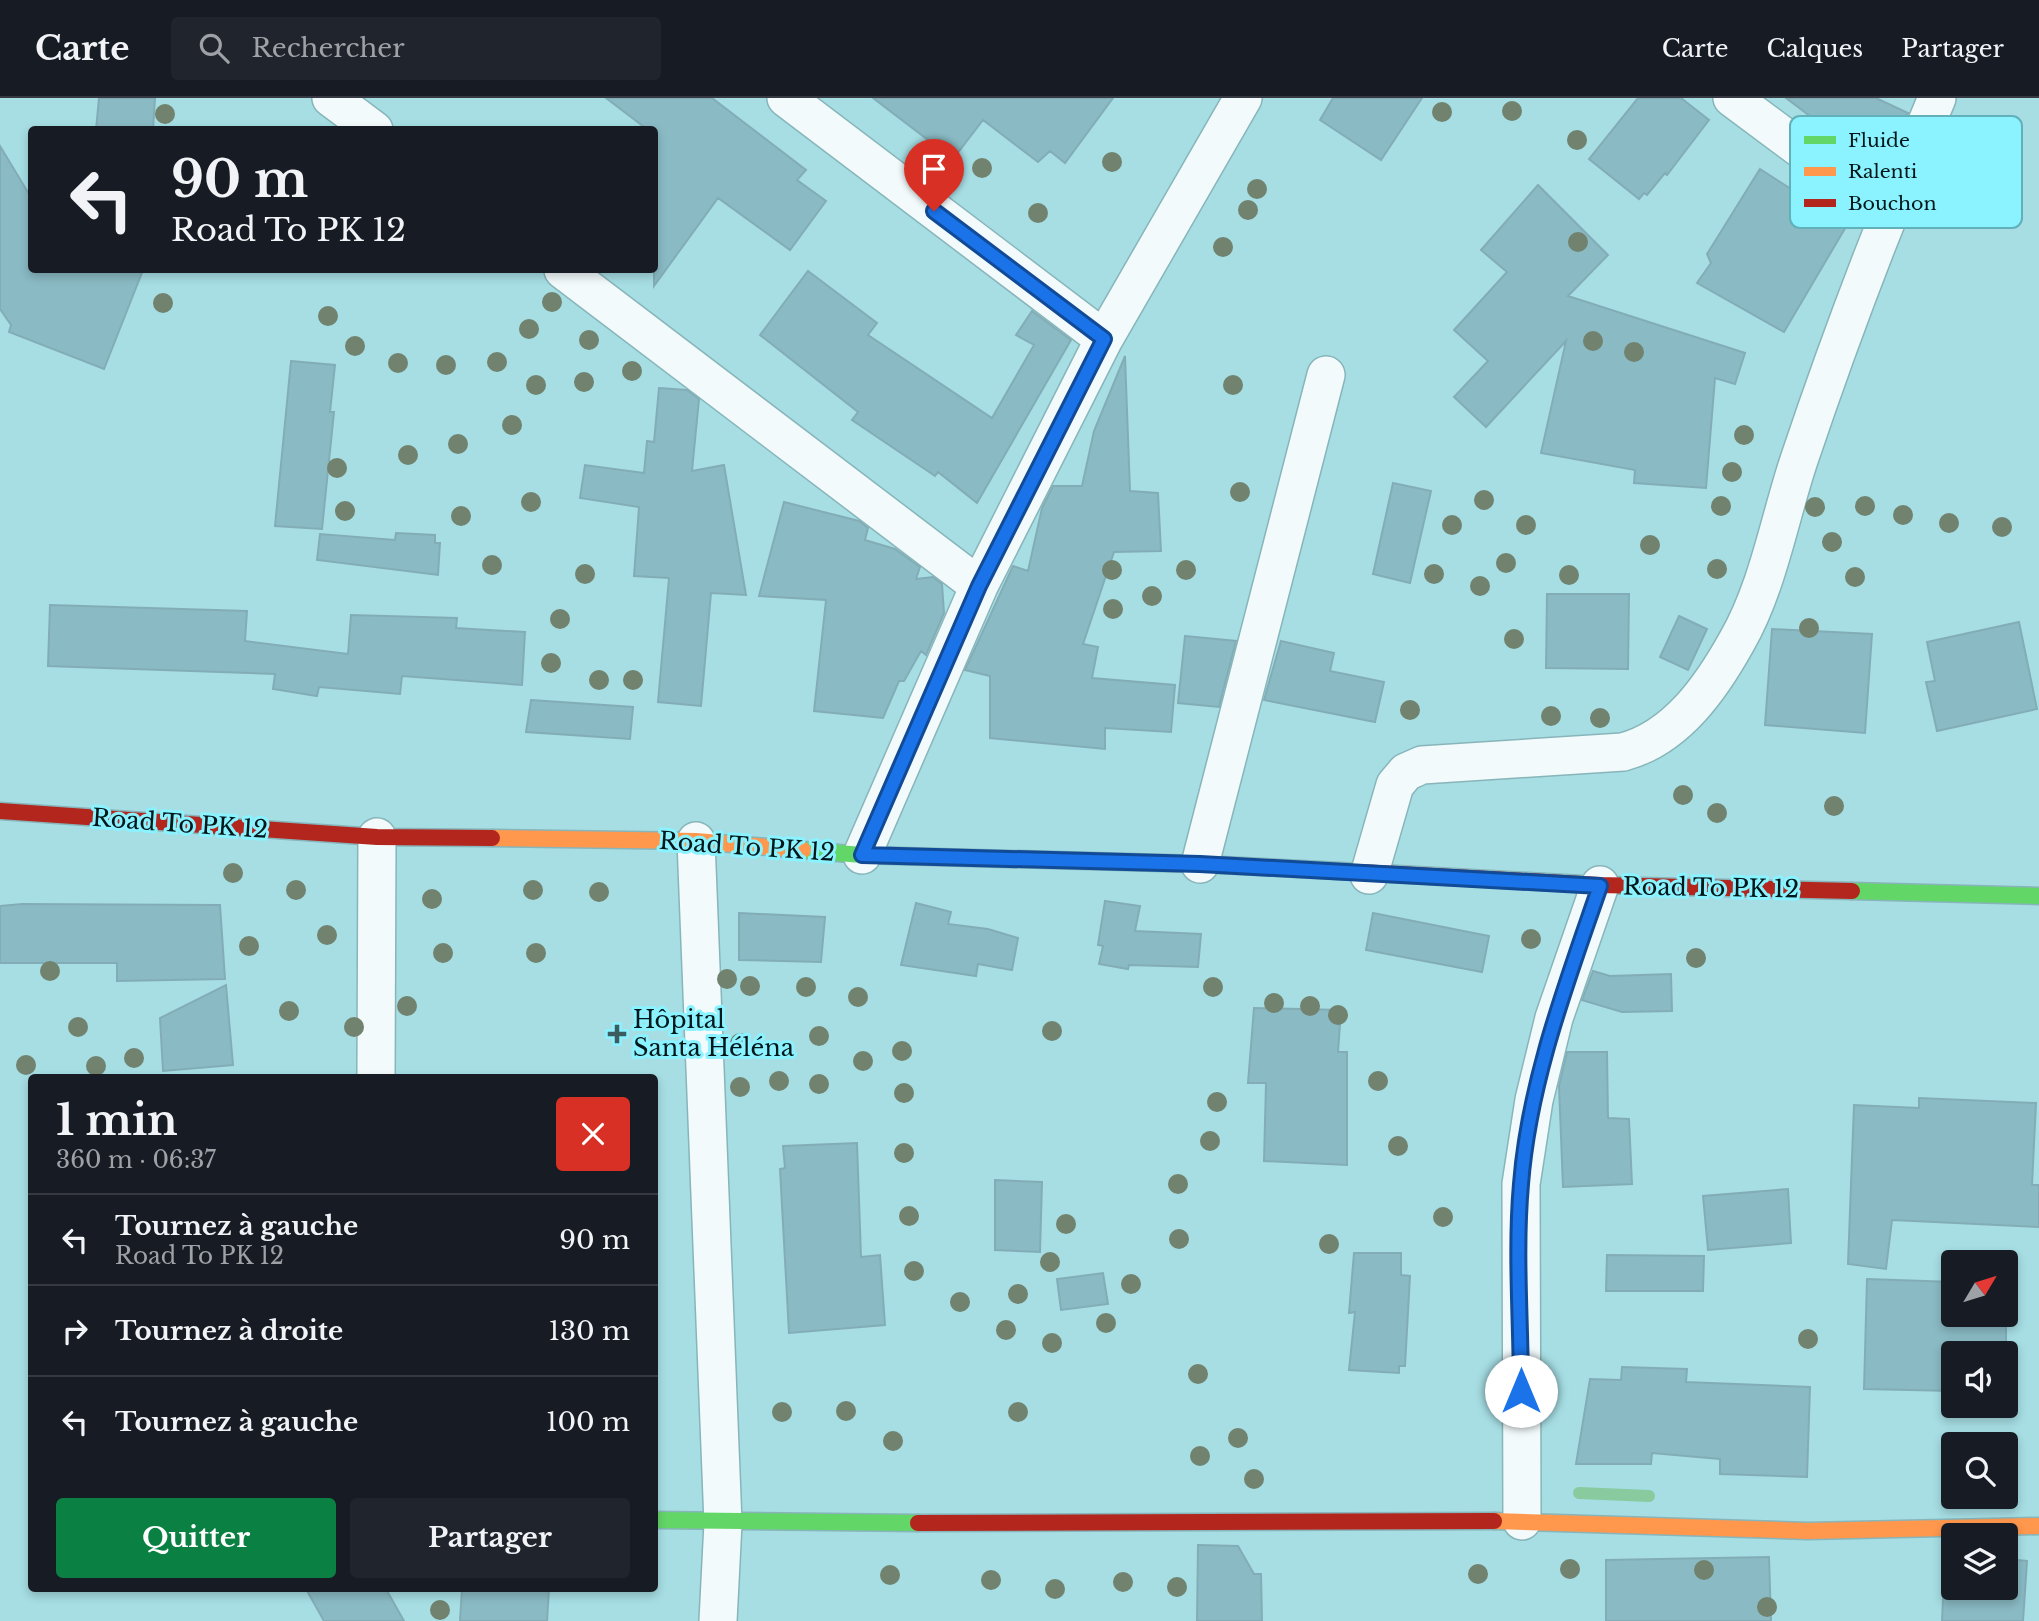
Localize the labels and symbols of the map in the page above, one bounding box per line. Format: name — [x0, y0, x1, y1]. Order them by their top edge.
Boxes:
legend — [1790, 116, 2022, 228]
text: Fluide — [1848, 129, 1910, 152]
pin — [904, 139, 964, 211]
text: Ralenti — [1848, 160, 1918, 183]
text: Bouchon — [1848, 192, 1937, 215]
street label: Road To PK 12 — [91, 803, 269, 844]
street label: Road To PK 12 — [658, 826, 836, 867]
street label: Road To PK 12 — [1623, 871, 1799, 904]
place label: Hôpital Santa Héléna — [633, 1005, 795, 1062]
marker: Hôpital Santa Héléna — [607, 1024, 627, 1044]
north arrow — [1941, 1250, 2018, 1326]
position arrow — [1484, 1354, 1558, 1428]

